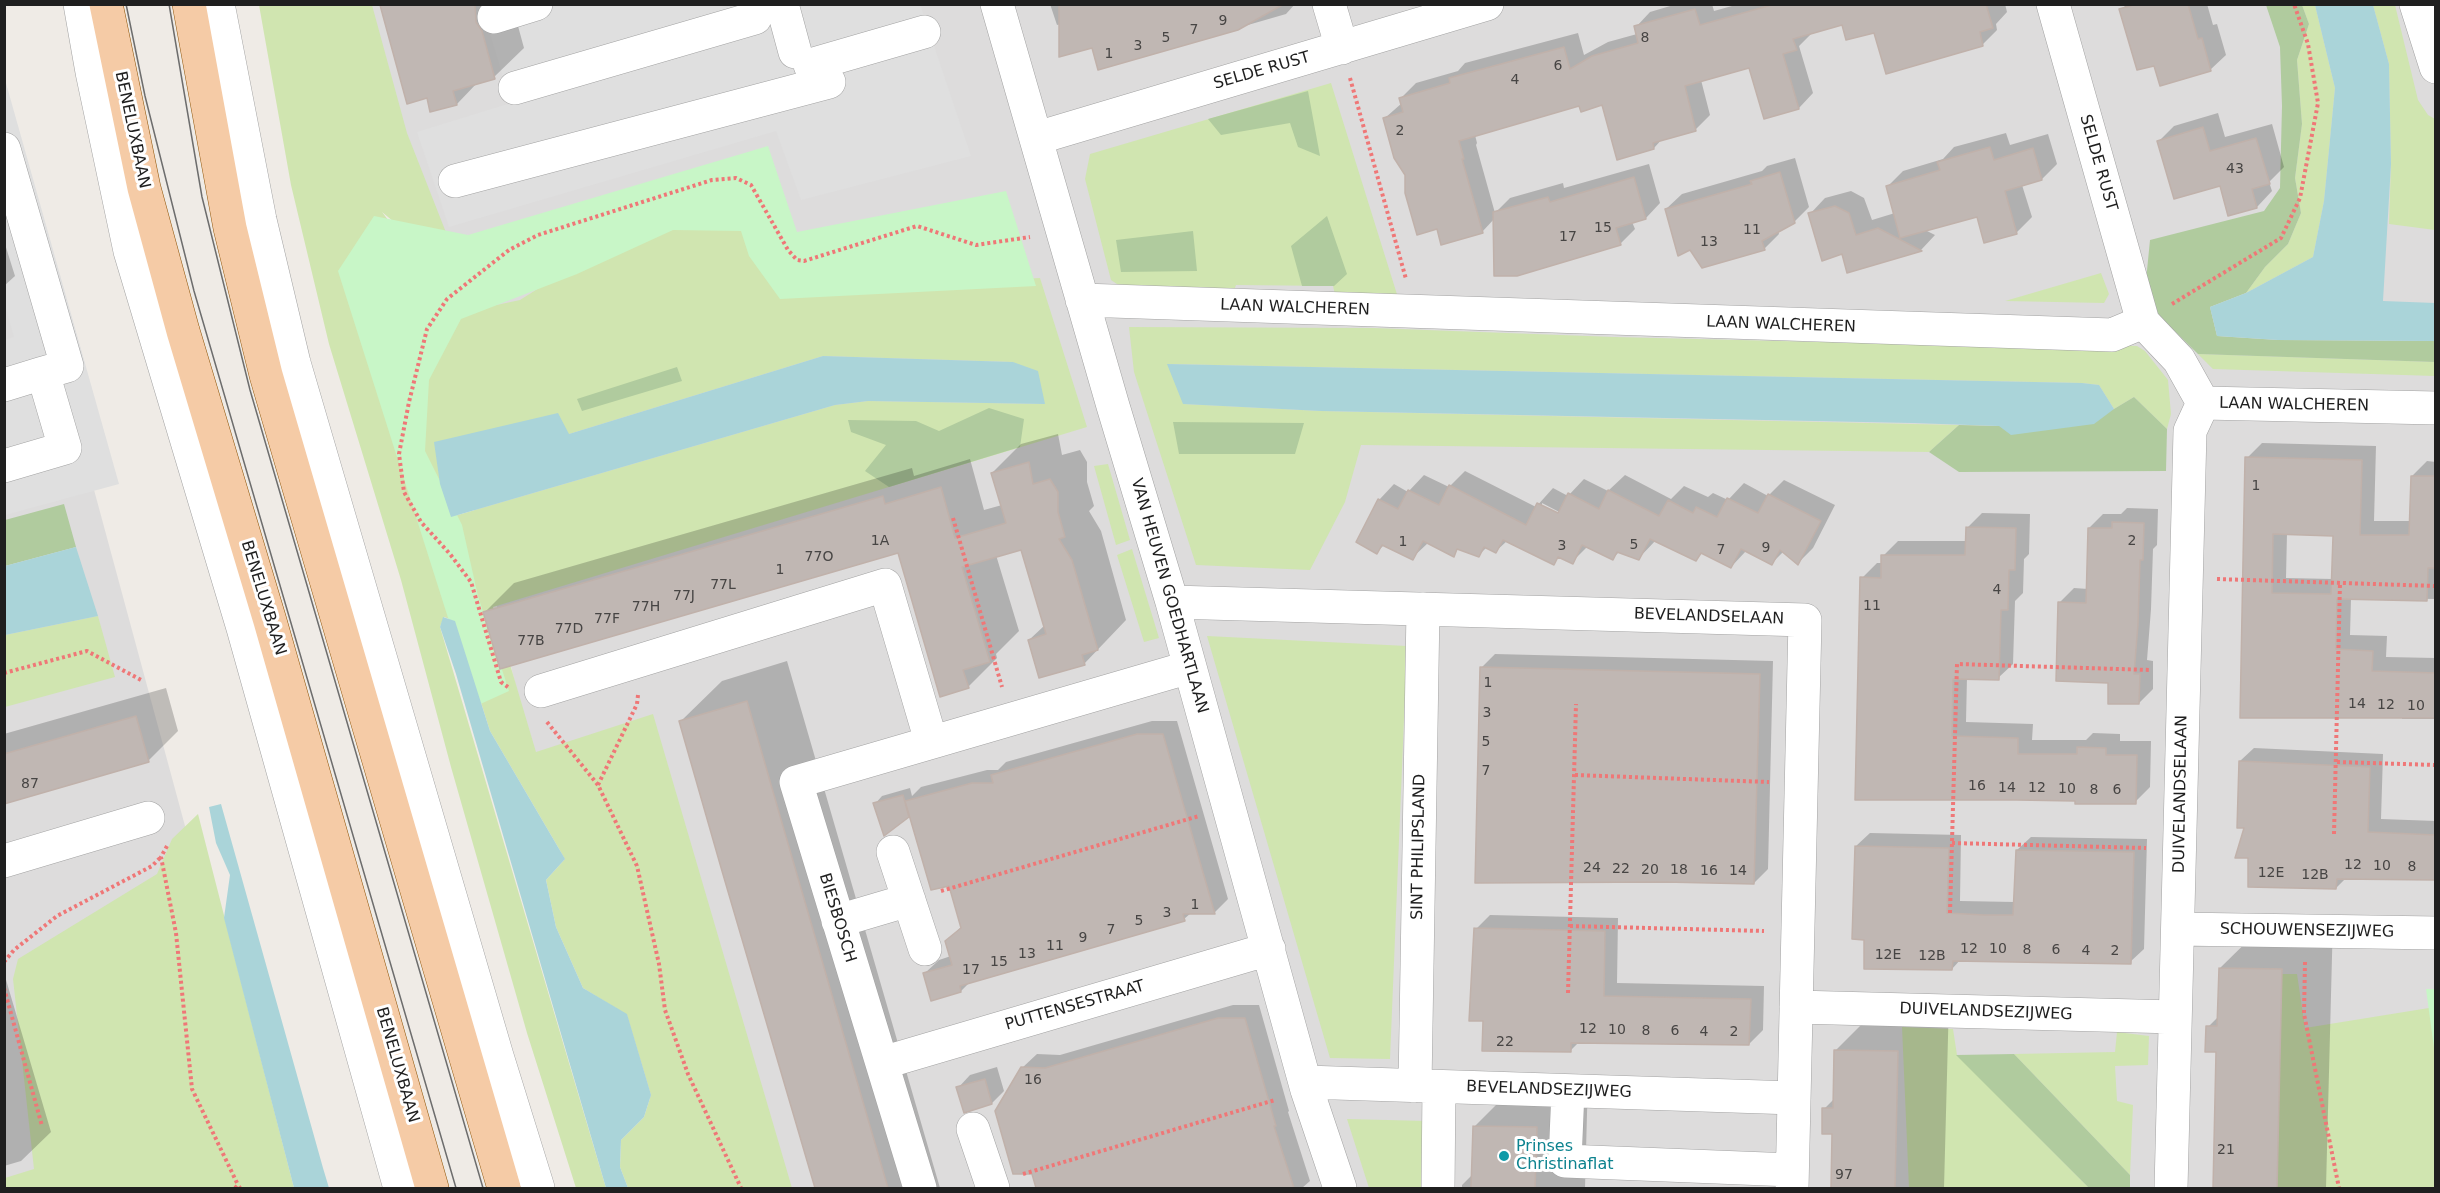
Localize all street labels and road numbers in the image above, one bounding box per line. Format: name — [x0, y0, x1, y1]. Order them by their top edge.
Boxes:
street label: SELDE RUST — [1212, 48, 1312, 94]
street label: BENELUXBAAN — [110, 70, 154, 190]
street label: SELDE RUST — [2075, 113, 2121, 213]
street label: LAAN WALCHEREN — [1220, 296, 1370, 320]
street label: LAAN WALCHEREN — [1706, 313, 1856, 337]
street label: LAAN WALCHEREN — [2219, 394, 2369, 416]
street label: VAN HEUVEN GOEDHARTLAAN — [1126, 476, 1212, 716]
street label: BENELUXBAAN — [236, 538, 290, 658]
street label: BEVELANDSELAAN — [1633, 605, 1785, 629]
street label: DUIVELANDSELAAN — [2170, 715, 2192, 873]
street label: SINT PHILIPSLAND — [1408, 774, 1430, 920]
street label: BIESBOSCH — [814, 871, 860, 965]
street label: SCHOUWENSEZIJWEG — [2220, 920, 2394, 942]
street label: PUTTENSESTRAAT — [1003, 977, 1147, 1035]
street label: DUIVELANDSEZIJWEG — [1899, 999, 2073, 1025]
street label: BENELUXBAAN — [371, 1005, 423, 1125]
street label: BEVELANDSEZIJWEG — [1466, 1078, 1632, 1102]

